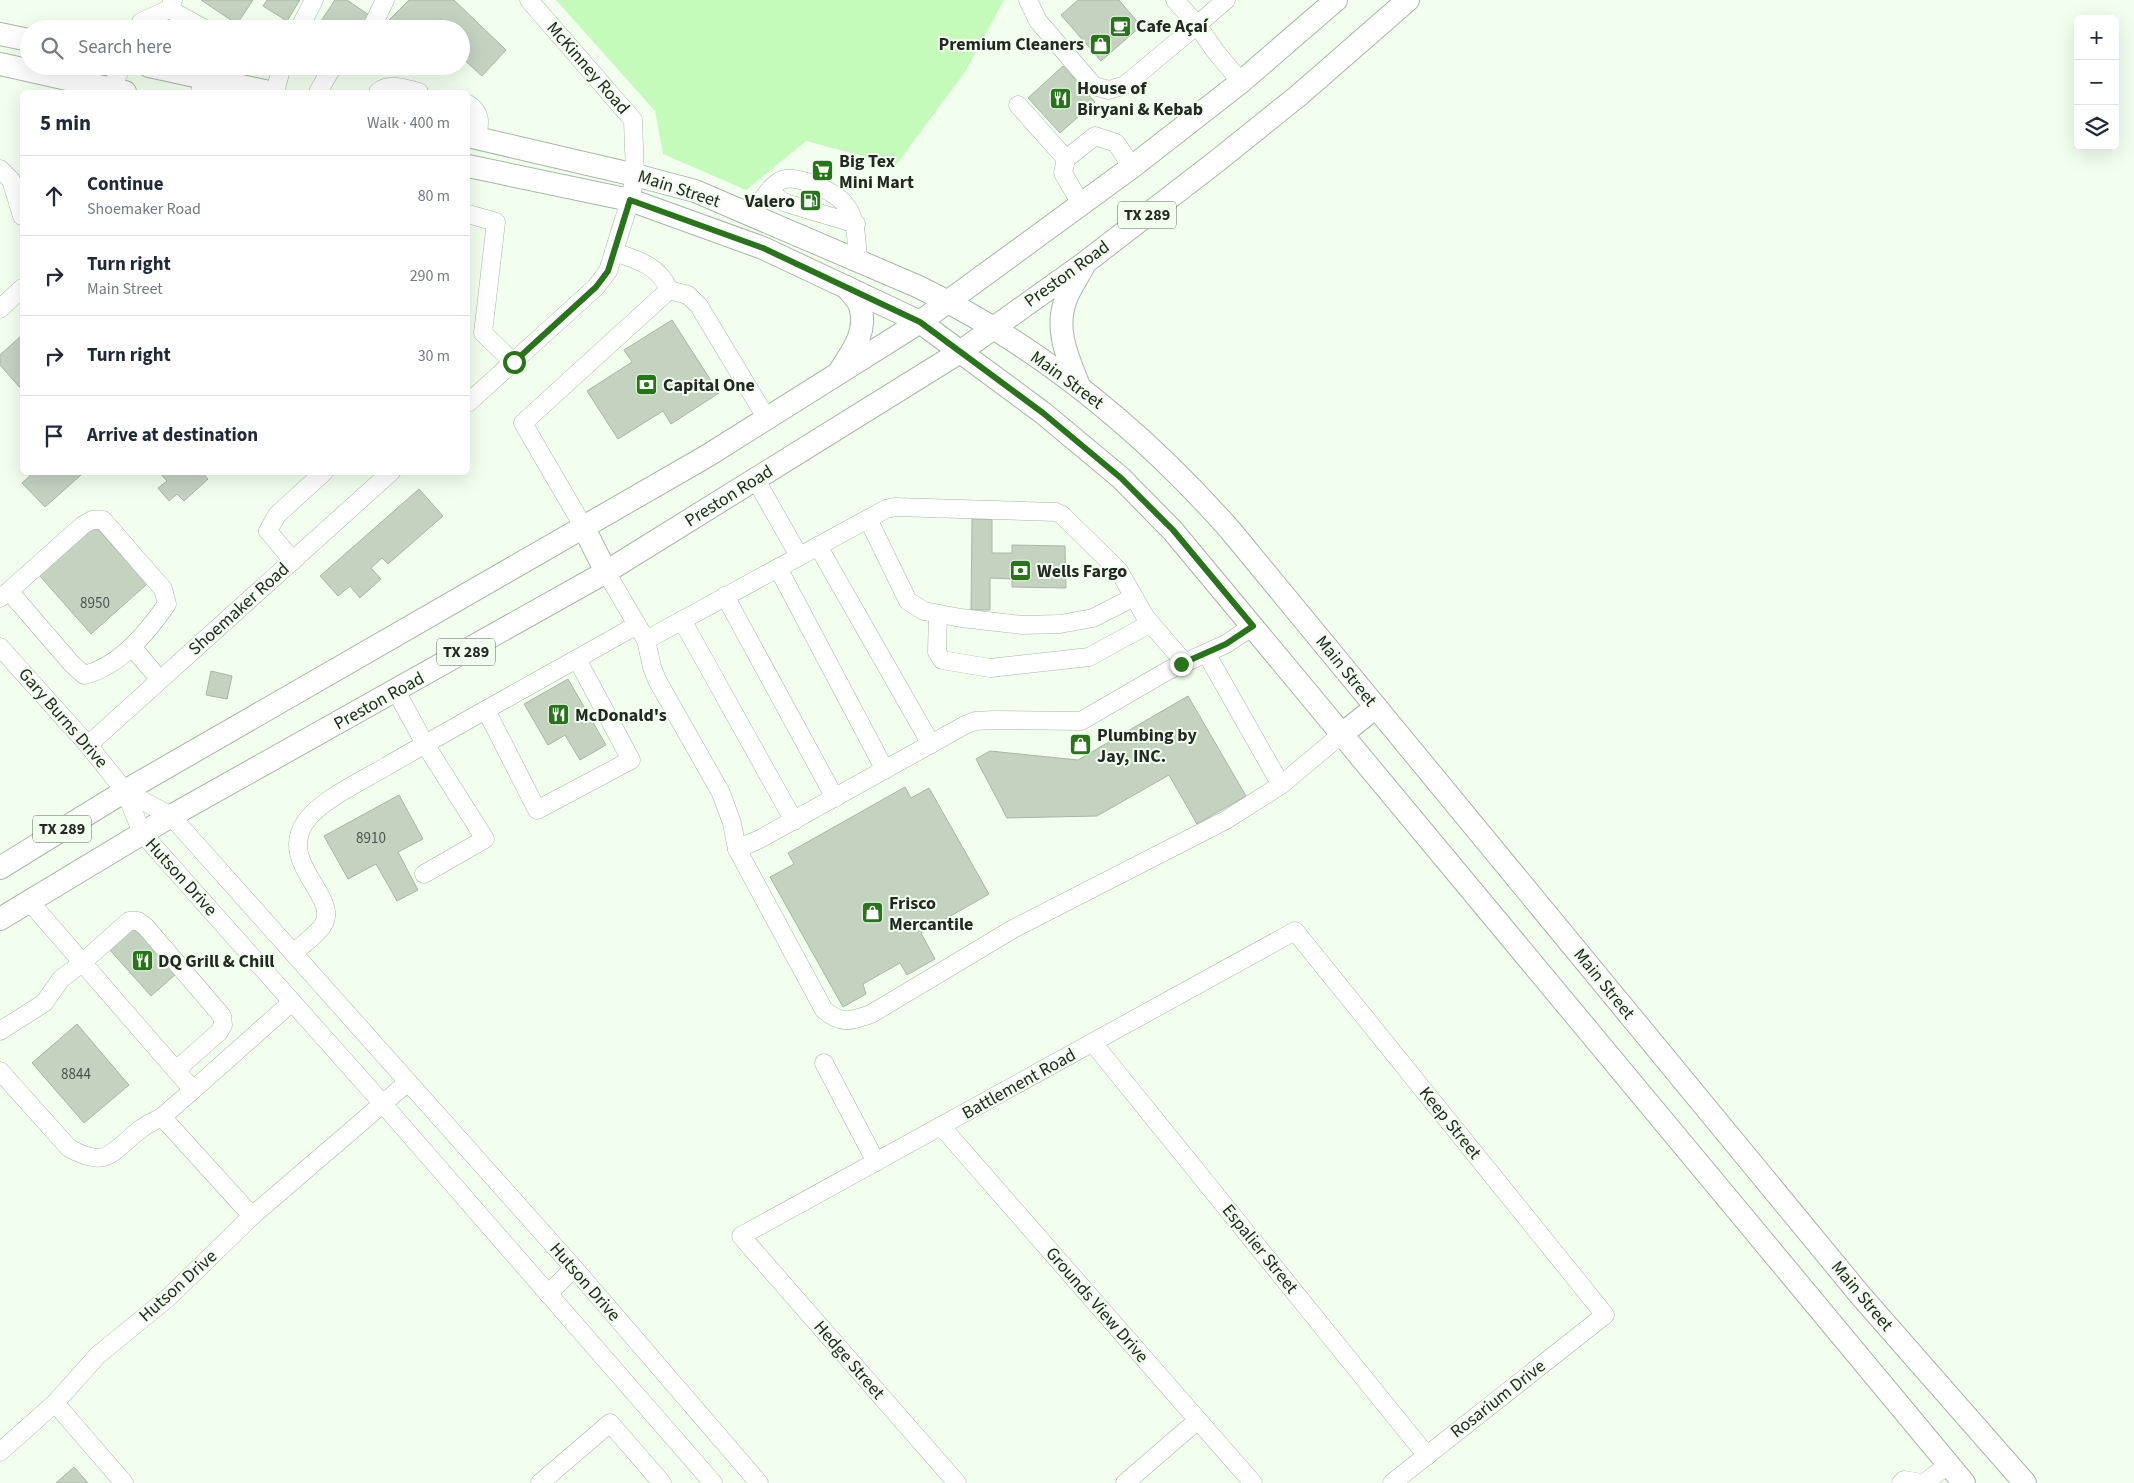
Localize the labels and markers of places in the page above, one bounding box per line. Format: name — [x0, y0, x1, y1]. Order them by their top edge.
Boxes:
cafe icon: Cafe Açaí — [1108, 14, 1132, 38]
place label: Cafe Açaí — [1136, 14, 1209, 39]
place label: Premium Cleaners — [938, 32, 1084, 57]
shop icon: Premium Cleaners — [1088, 32, 1112, 56]
place label: House of Biryani & Kebab — [1077, 76, 1203, 122]
restaurant icon: House of Biryani & Kebab — [1049, 86, 1073, 110]
place label: Big Tex Mini Mart — [839, 149, 914, 195]
supermarket icon: Big Tex Mini Mart — [811, 159, 835, 183]
place label: Valero — [744, 189, 795, 214]
fuel station icon: Valero — [799, 189, 823, 213]
bank icon: Capital One — [635, 373, 659, 397]
place label: Capital One — [663, 373, 755, 398]
bank icon: Wells Fargo — [1009, 559, 1033, 583]
place label: Wells Fargo — [1037, 559, 1127, 584]
restaurant icon: McDonald's — [547, 703, 571, 727]
place label: McDonald's — [575, 703, 667, 728]
place label: Plumbing by Jay, INC. — [1097, 723, 1197, 769]
shop icon: Plumbing by Jay, INC. — [1069, 733, 1093, 757]
place label: Frisco Mercantile — [889, 891, 973, 937]
shop icon: Frisco Mercantile — [861, 901, 885, 925]
restaurant icon: DQ Grill & Chill — [130, 949, 154, 973]
place label: DQ Grill & Chill — [158, 949, 274, 974]

